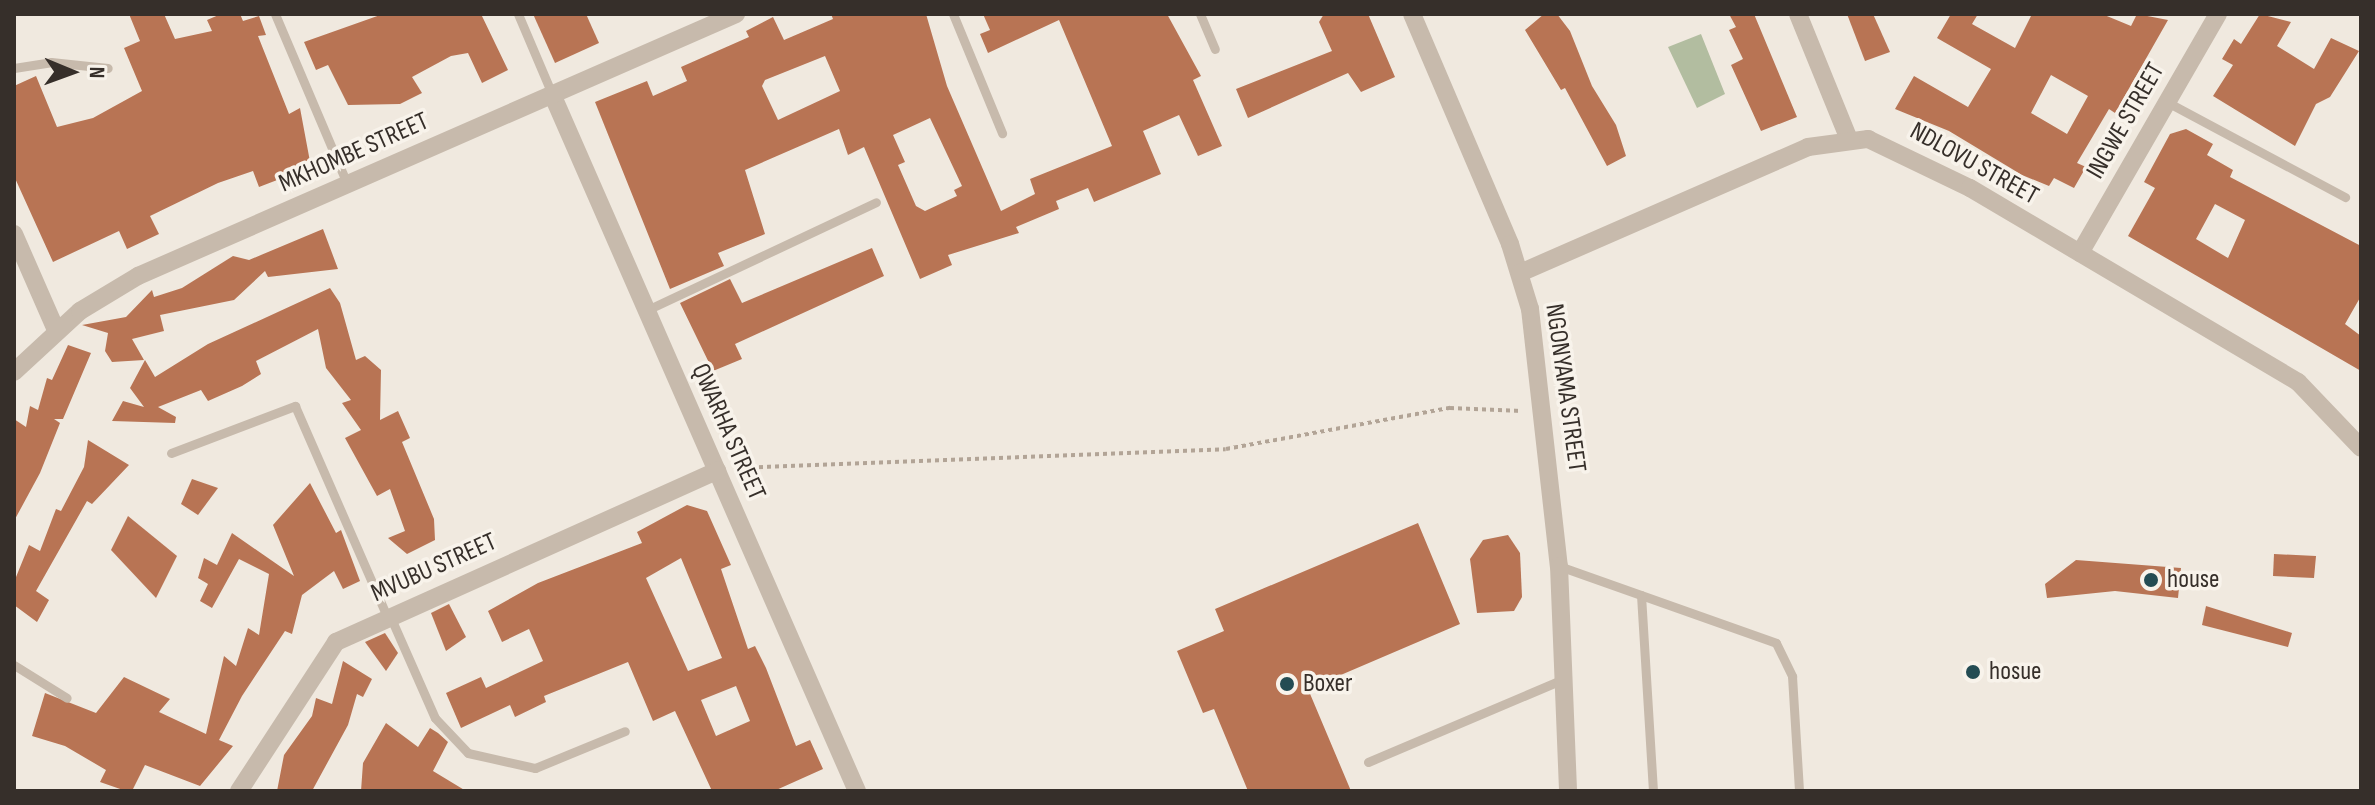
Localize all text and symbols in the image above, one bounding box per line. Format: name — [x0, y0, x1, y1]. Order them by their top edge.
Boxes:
north arrow — [32, 32, 112, 112]
street label: INGWE STREET — [2080, 58, 2172, 184]
text: N — [83, 66, 110, 79]
street label: MKHOMBE STREET — [274, 106, 434, 200]
street label: NDLOVU STREET — [1904, 116, 2044, 212]
street label: NGONYAMA STREET — [1538, 302, 1592, 474]
street label: QWARHA STREET — [684, 359, 772, 505]
street label: MVUBU STREET — [366, 526, 502, 610]
place label: house — [2167, 564, 2220, 596]
marker: house — [2142, 571, 2160, 589]
place label: hosue — [1989, 656, 2042, 688]
marker: hosue — [1964, 663, 1982, 681]
place label: Boxer — [1303, 668, 1352, 700]
marker: Boxer — [1278, 675, 1296, 693]

